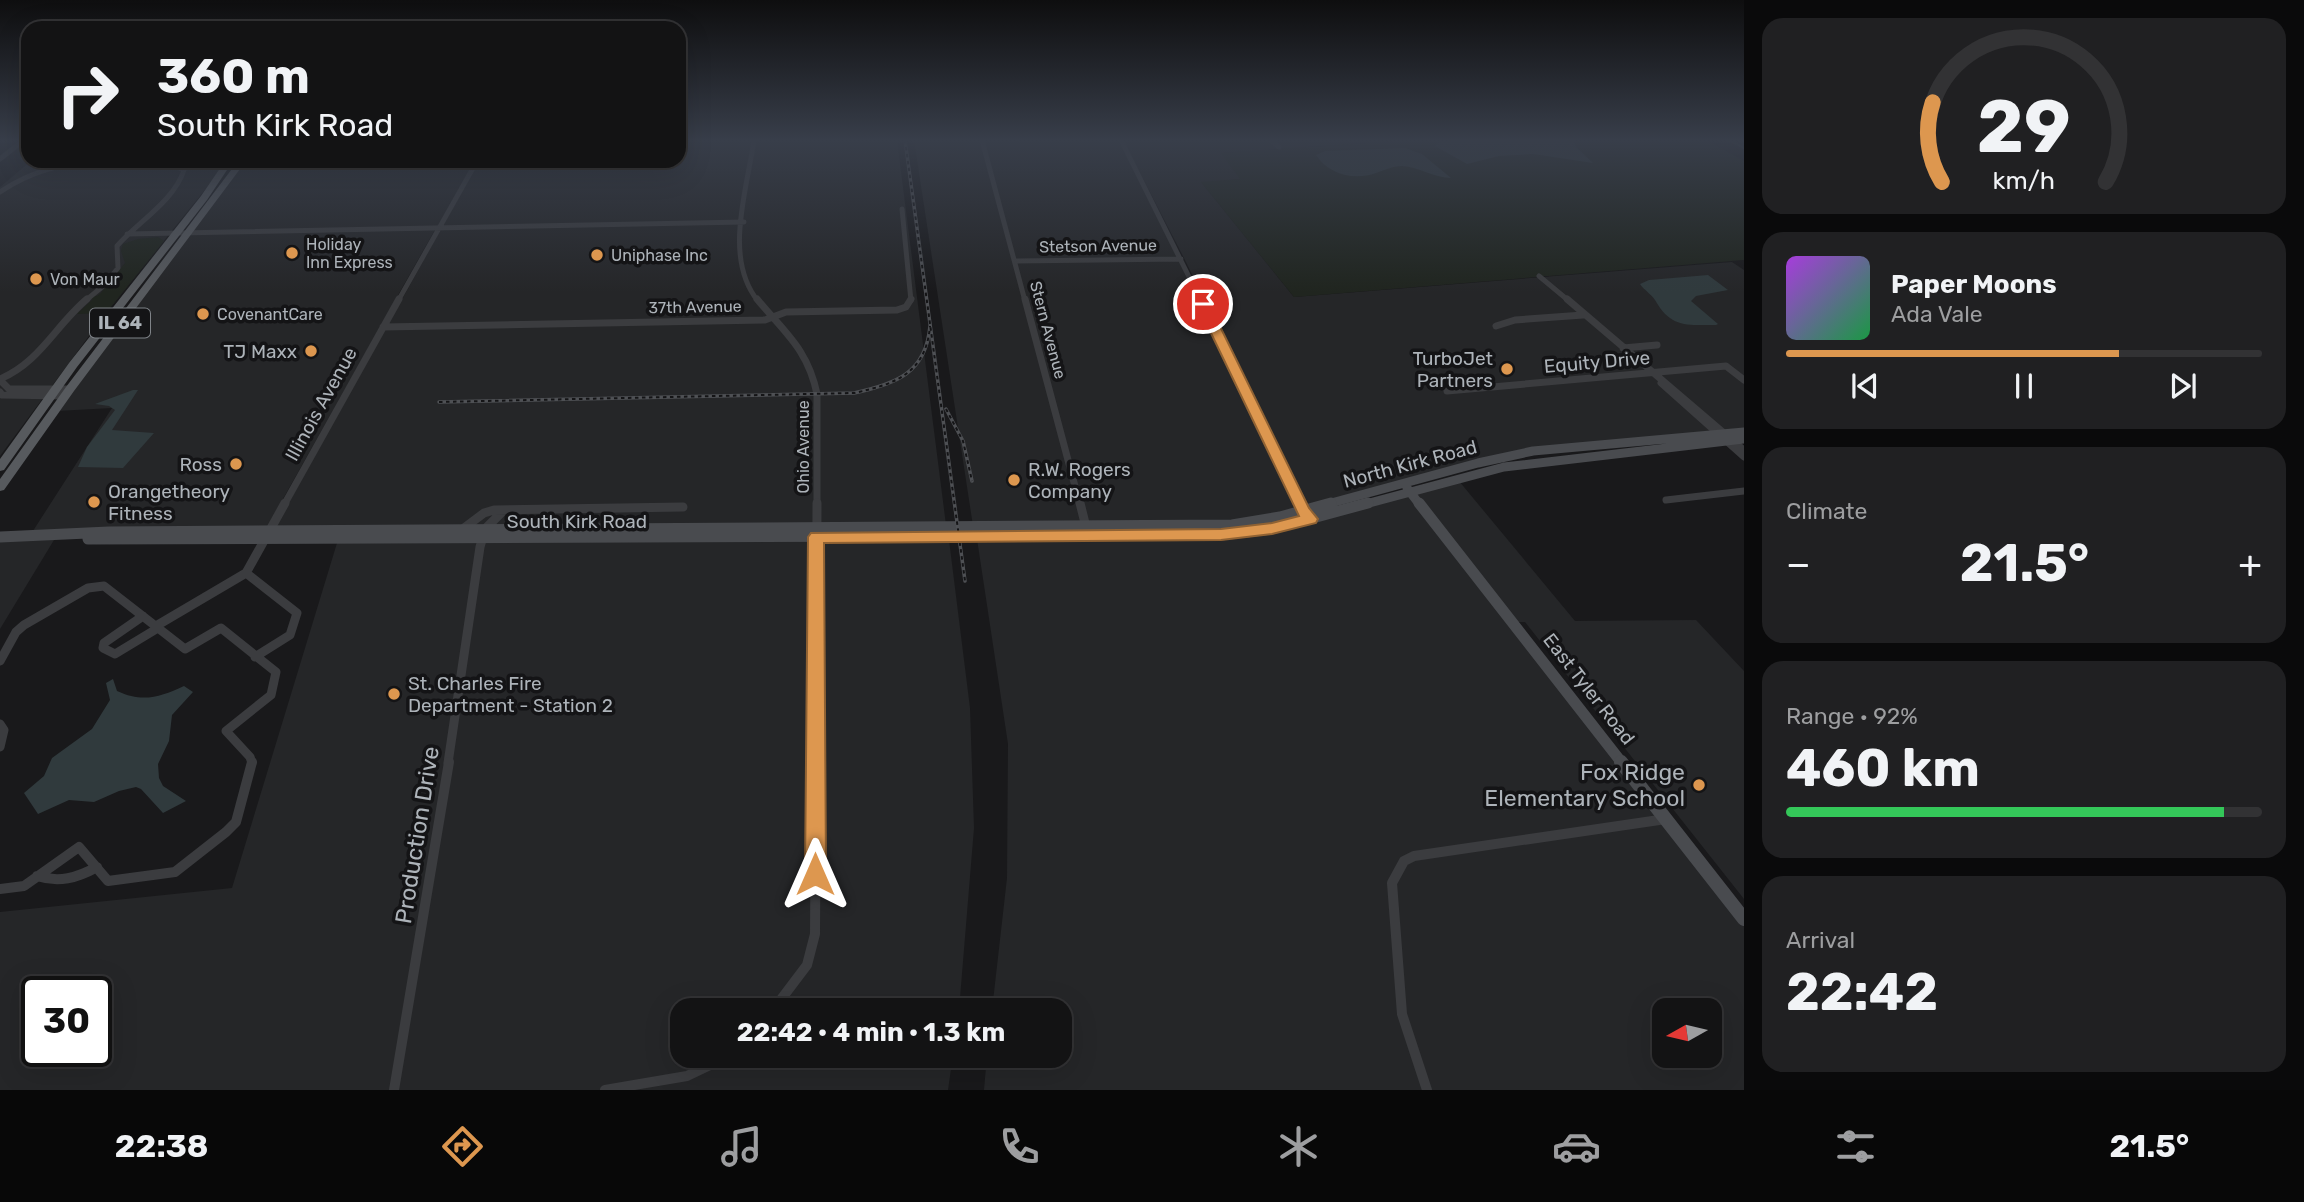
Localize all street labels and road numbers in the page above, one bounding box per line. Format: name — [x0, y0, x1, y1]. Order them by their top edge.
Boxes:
street label: Stetson Avenue — [1039, 235, 1157, 257]
street label: Stern Avenue — [1026, 279, 1070, 381]
street label: 37th Avenue — [648, 297, 742, 317]
road number: IL 64 — [90, 309, 150, 338]
street label: Illinois Avenue — [280, 343, 362, 465]
street label: Equity Drive — [1543, 346, 1651, 378]
street label: Ohio Avenue — [794, 400, 813, 494]
street label: North Kirk Road — [1341, 435, 1479, 493]
street label: South Kirk Road — [507, 510, 647, 533]
street label: East Tyler Road — [1538, 629, 1640, 749]
street label: Production Drive — [389, 744, 445, 926]

